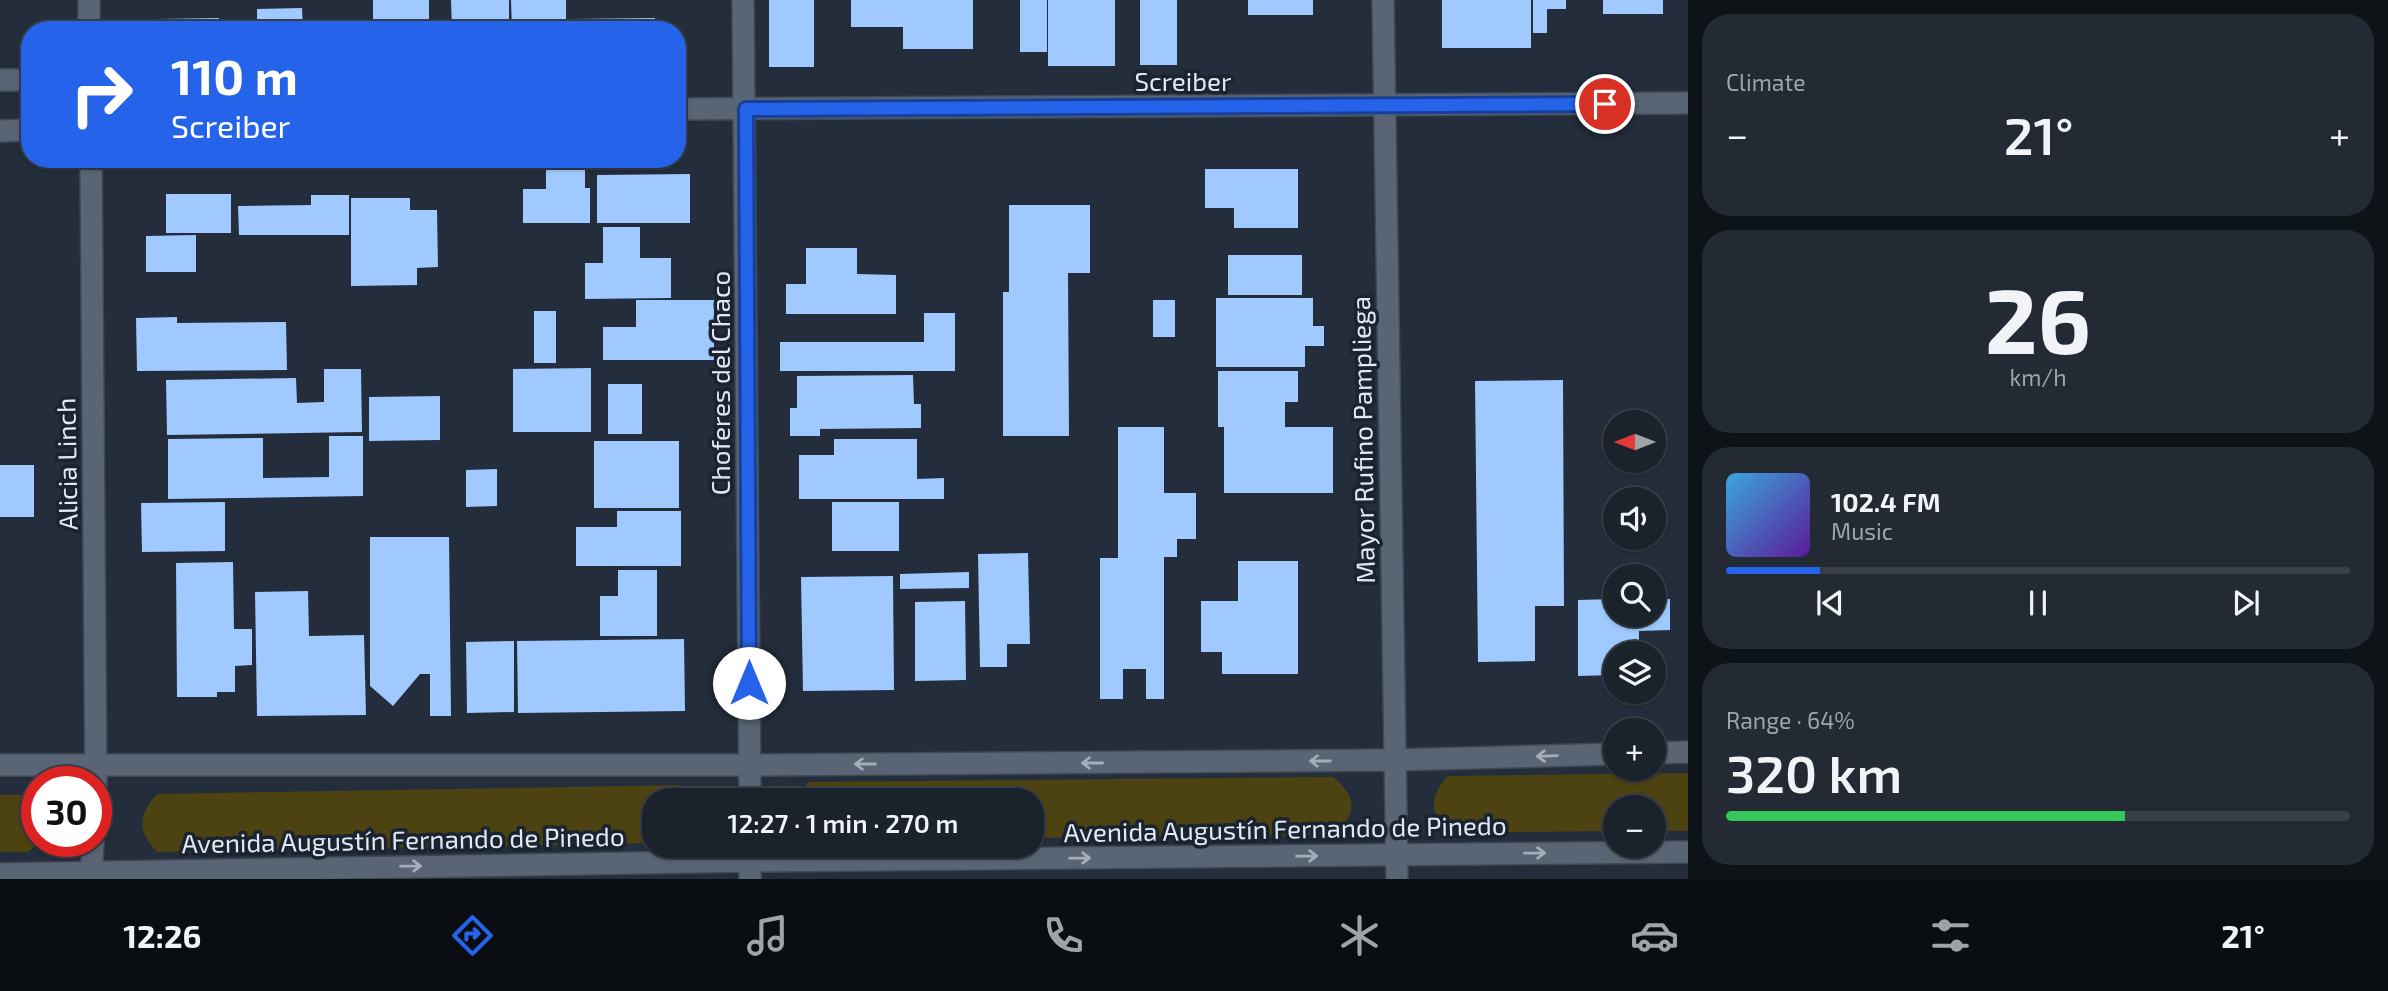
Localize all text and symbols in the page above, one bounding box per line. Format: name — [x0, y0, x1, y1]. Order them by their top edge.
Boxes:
text: 110 m — [171, 46, 298, 105]
icon: right — [56, 49, 147, 140]
street label: Screiber — [1134, 65, 1232, 96]
text: Climate — [1726, 68, 1806, 96]
pin — [1575, 74, 1635, 134]
icon: arrive — [1586, 85, 1624, 123]
text: 21° — [2004, 103, 2074, 165]
text: Screiber — [171, 106, 290, 144]
text: − — [1726, 111, 1748, 157]
text: + — [2329, 111, 2350, 157]
text: 26 — [1985, 263, 2091, 372]
street label: Choferes del Chaco — [704, 271, 735, 495]
street label: Mayor Rufino Pampliega — [1344, 296, 1380, 584]
text: km/h — [2009, 363, 2067, 391]
street label: Alicia Linch — [49, 398, 83, 530]
north arrow — [1603, 410, 1666, 472]
map controls — [1603, 410, 1666, 858]
text: 102.4 FM — [1831, 486, 1940, 517]
button: sound — [1603, 487, 1666, 550]
text: Music — [1831, 517, 1893, 545]
button: search — [1603, 564, 1666, 627]
icon: previous — [1811, 584, 1849, 622]
icon: pause — [2019, 584, 2057, 622]
icon: next — [2227, 584, 2265, 622]
button: layers — [1603, 641, 1666, 704]
position arrow — [712, 646, 786, 720]
text: Range · 64% — [1726, 706, 1855, 734]
button: + — [1603, 718, 1666, 781]
text: 320 km — [1726, 741, 1902, 803]
one-way arrow — [1536, 749, 1559, 763]
one-way arrow — [1308, 754, 1331, 768]
one-way arrow — [1081, 756, 1104, 769]
one-way arrow — [853, 757, 876, 771]
speed limit sign: 30 — [21, 766, 112, 857]
button: − — [1603, 795, 1666, 858]
text: 12:27 · 1 min · 270 m — [728, 807, 958, 838]
street label: Avenida Augustín Fernando de Pinedo — [1063, 809, 1507, 847]
street label: Avenida Augustín Fernando de Pinedo — [181, 820, 625, 858]
one-way arrow — [1523, 847, 1546, 860]
one-way arrow — [1295, 849, 1318, 862]
one-way arrow — [1068, 851, 1091, 865]
one-way arrow — [399, 860, 422, 873]
icon: directions — [448, 911, 497, 960]
icon: music — [743, 911, 792, 960]
icon: phone — [1039, 911, 1088, 960]
icon: climate — [1335, 911, 1384, 960]
icon: car — [1630, 911, 1679, 960]
icon: filters — [1926, 911, 1975, 960]
text: 12:26 — [123, 916, 201, 954]
text: 21° — [2221, 916, 2265, 954]

